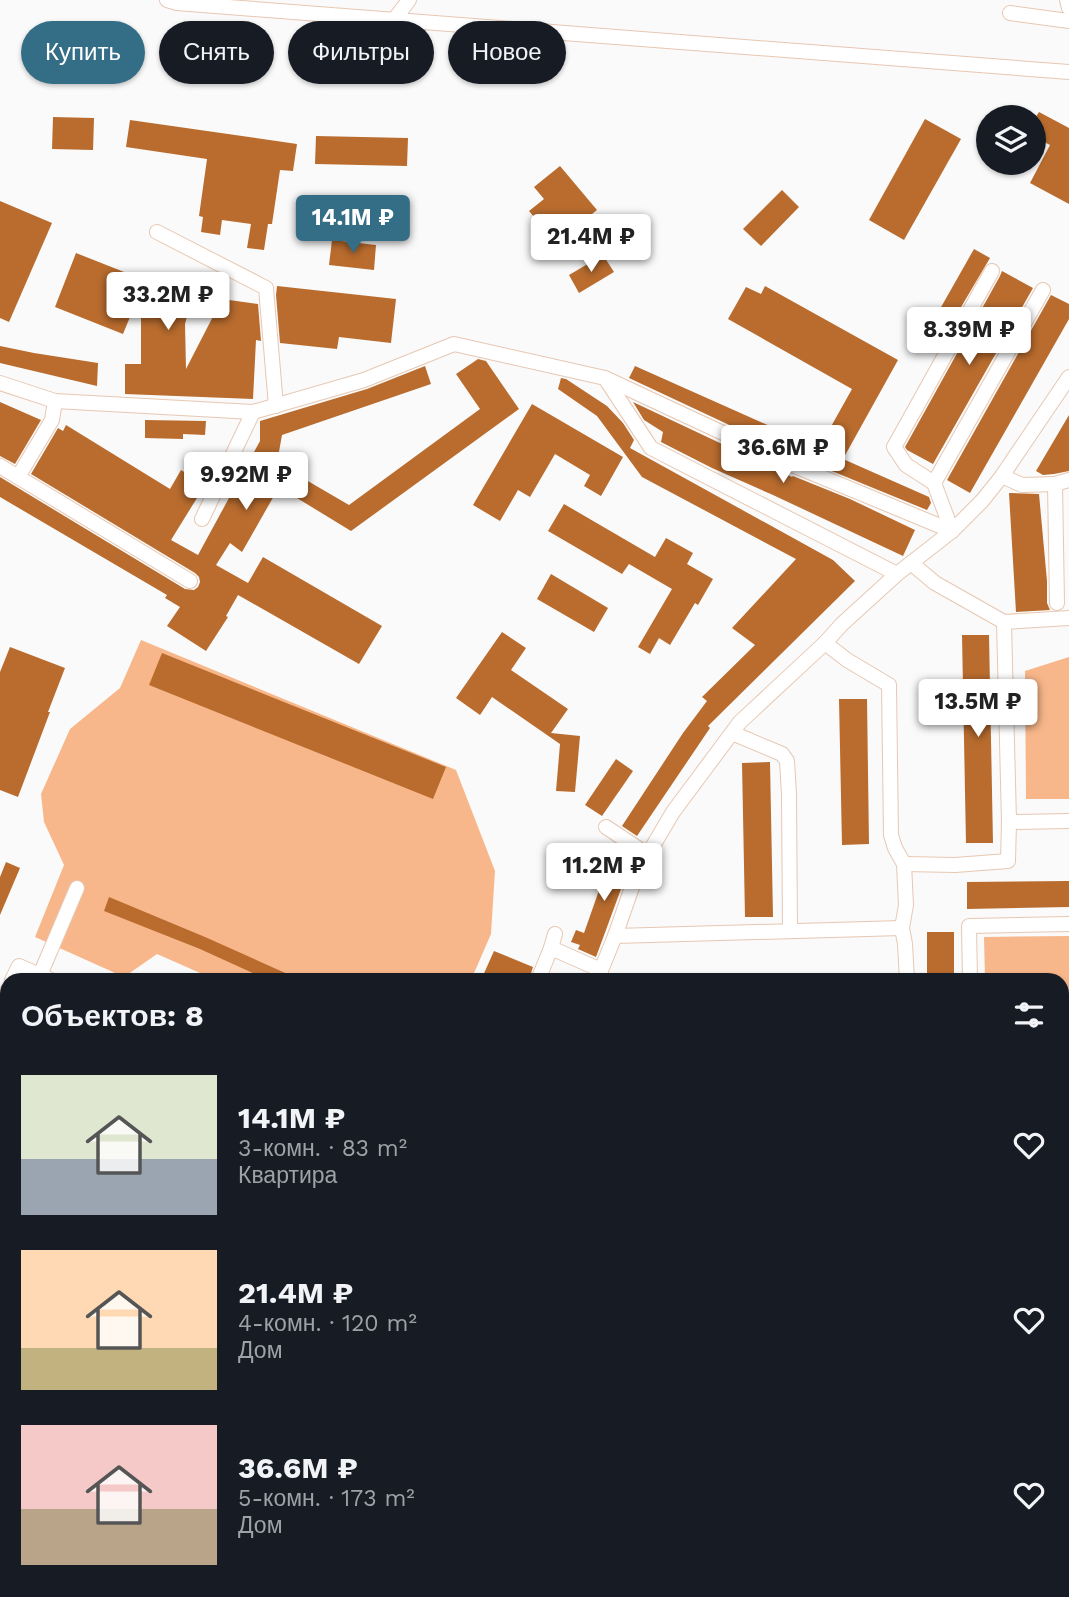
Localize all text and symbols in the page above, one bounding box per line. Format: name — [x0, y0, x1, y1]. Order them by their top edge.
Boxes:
chip: Купить — [21, 21, 145, 84]
chip: Снять — [159, 21, 274, 84]
chip: Фильтры — [288, 21, 434, 84]
chip: Новое — [448, 21, 566, 84]
map controls — [976, 105, 1046, 175]
button: layers — [976, 105, 1046, 175]
pin: 14.1M ₽ — [288, 196, 418, 255]
text: 14.1M ₽ — [312, 204, 394, 231]
pin: 21.4M ₽ — [526, 215, 656, 274]
text: 21.4M ₽ — [547, 223, 635, 250]
pin: 33.2M ₽ — [103, 272, 233, 332]
text: 33.2M ₽ — [123, 281, 214, 308]
pin: 8.39M ₽ — [904, 308, 1034, 367]
text: 8.39M ₽ — [923, 316, 1015, 343]
pin: 36.6M ₽ — [718, 426, 848, 485]
text: 36.6M ₽ — [737, 434, 829, 461]
pin: 9.92M ₽ — [181, 452, 311, 512]
text: 9.92M ₽ — [200, 461, 292, 488]
pin: 13.5M ₽ — [913, 680, 1043, 739]
text: 13.5M ₽ — [935, 688, 1021, 715]
pin: 11.2M ₽ — [539, 844, 669, 903]
text: 11.2M ₽ — [562, 852, 646, 879]
icon: filters — [1010, 996, 1048, 1034]
text: Объектов: 8 — [21, 998, 204, 1033]
text: 14.1M ₽ — [238, 1100, 345, 1135]
icon: home — [77, 1103, 161, 1187]
icon: heart — [1010, 1126, 1048, 1164]
text: 3-комн. · 83 m² — [238, 1135, 407, 1162]
text: Квартира — [238, 1162, 337, 1189]
text: 21.4M ₽ — [238, 1275, 353, 1310]
icon: home — [77, 1278, 161, 1362]
icon: heart — [1010, 1301, 1048, 1339]
text: 4-комн. · 120 m² — [238, 1310, 417, 1337]
text: Дом — [238, 1337, 282, 1364]
text: 36.6M ₽ — [238, 1450, 358, 1485]
icon: home — [77, 1453, 161, 1537]
icon: heart — [1010, 1476, 1048, 1514]
text: 5-комн. · 173 m² — [238, 1485, 415, 1512]
text: Дом — [238, 1512, 282, 1539]

